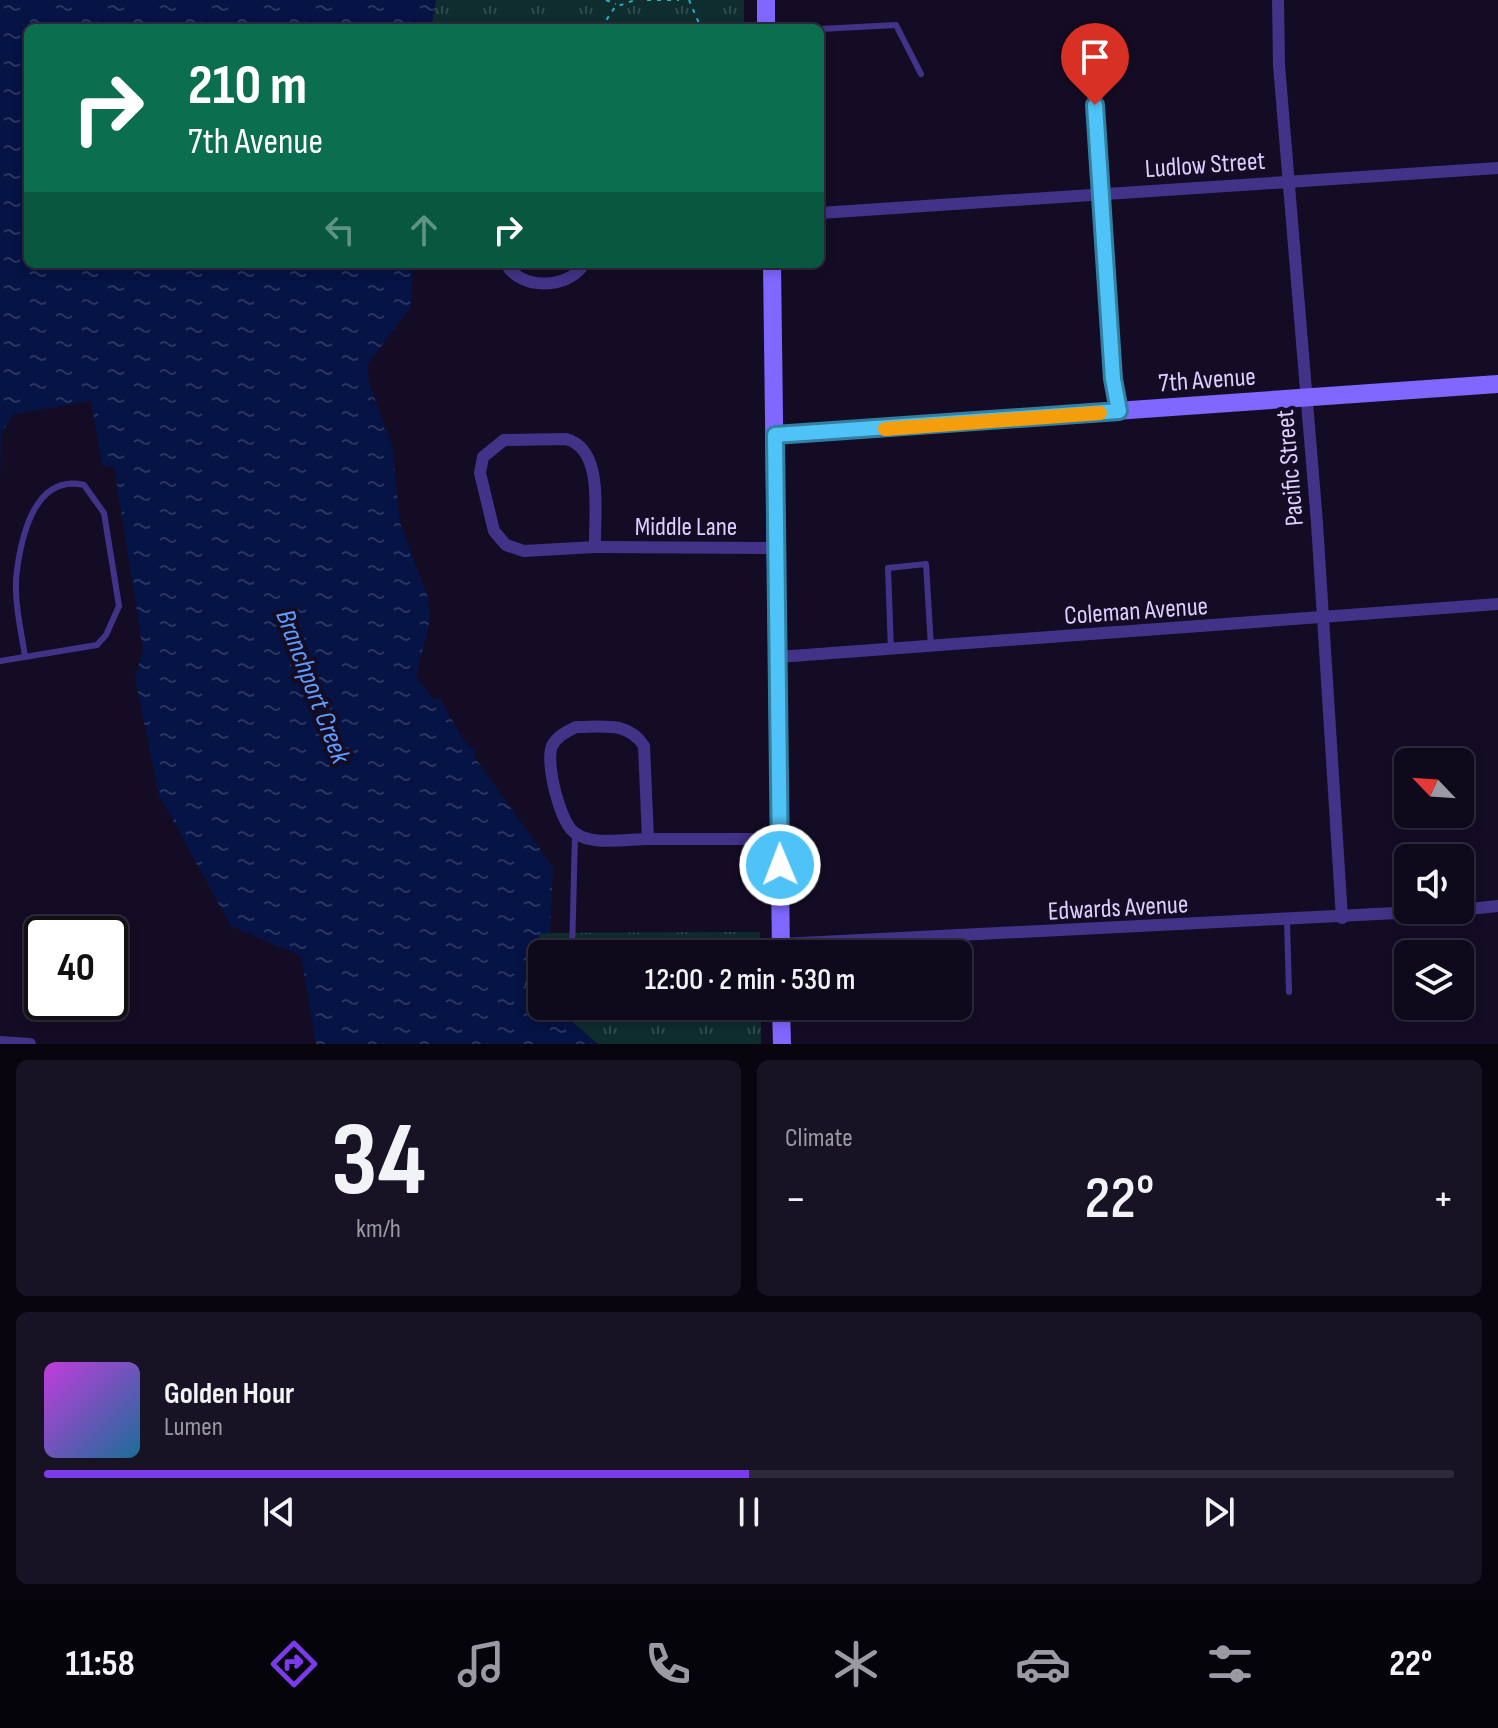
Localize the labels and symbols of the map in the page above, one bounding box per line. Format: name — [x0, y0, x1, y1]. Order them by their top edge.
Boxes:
pin — [1061, 23, 1129, 105]
street label: Ludlow Street — [1144, 146, 1266, 185]
street label: 7th Avenue — [1157, 362, 1257, 399]
street label: Pacific Street — [1270, 408, 1311, 527]
street label: Middle Lane — [635, 512, 737, 543]
street label: Coleman Avenue — [1063, 591, 1209, 632]
water label: Branchport Creek — [268, 605, 358, 770]
north arrow — [1394, 748, 1474, 828]
position arrow — [738, 823, 822, 907]
street label: Edwards Avenue — [1047, 889, 1189, 928]
speed limit sign: 40 — [24, 916, 128, 1020]

